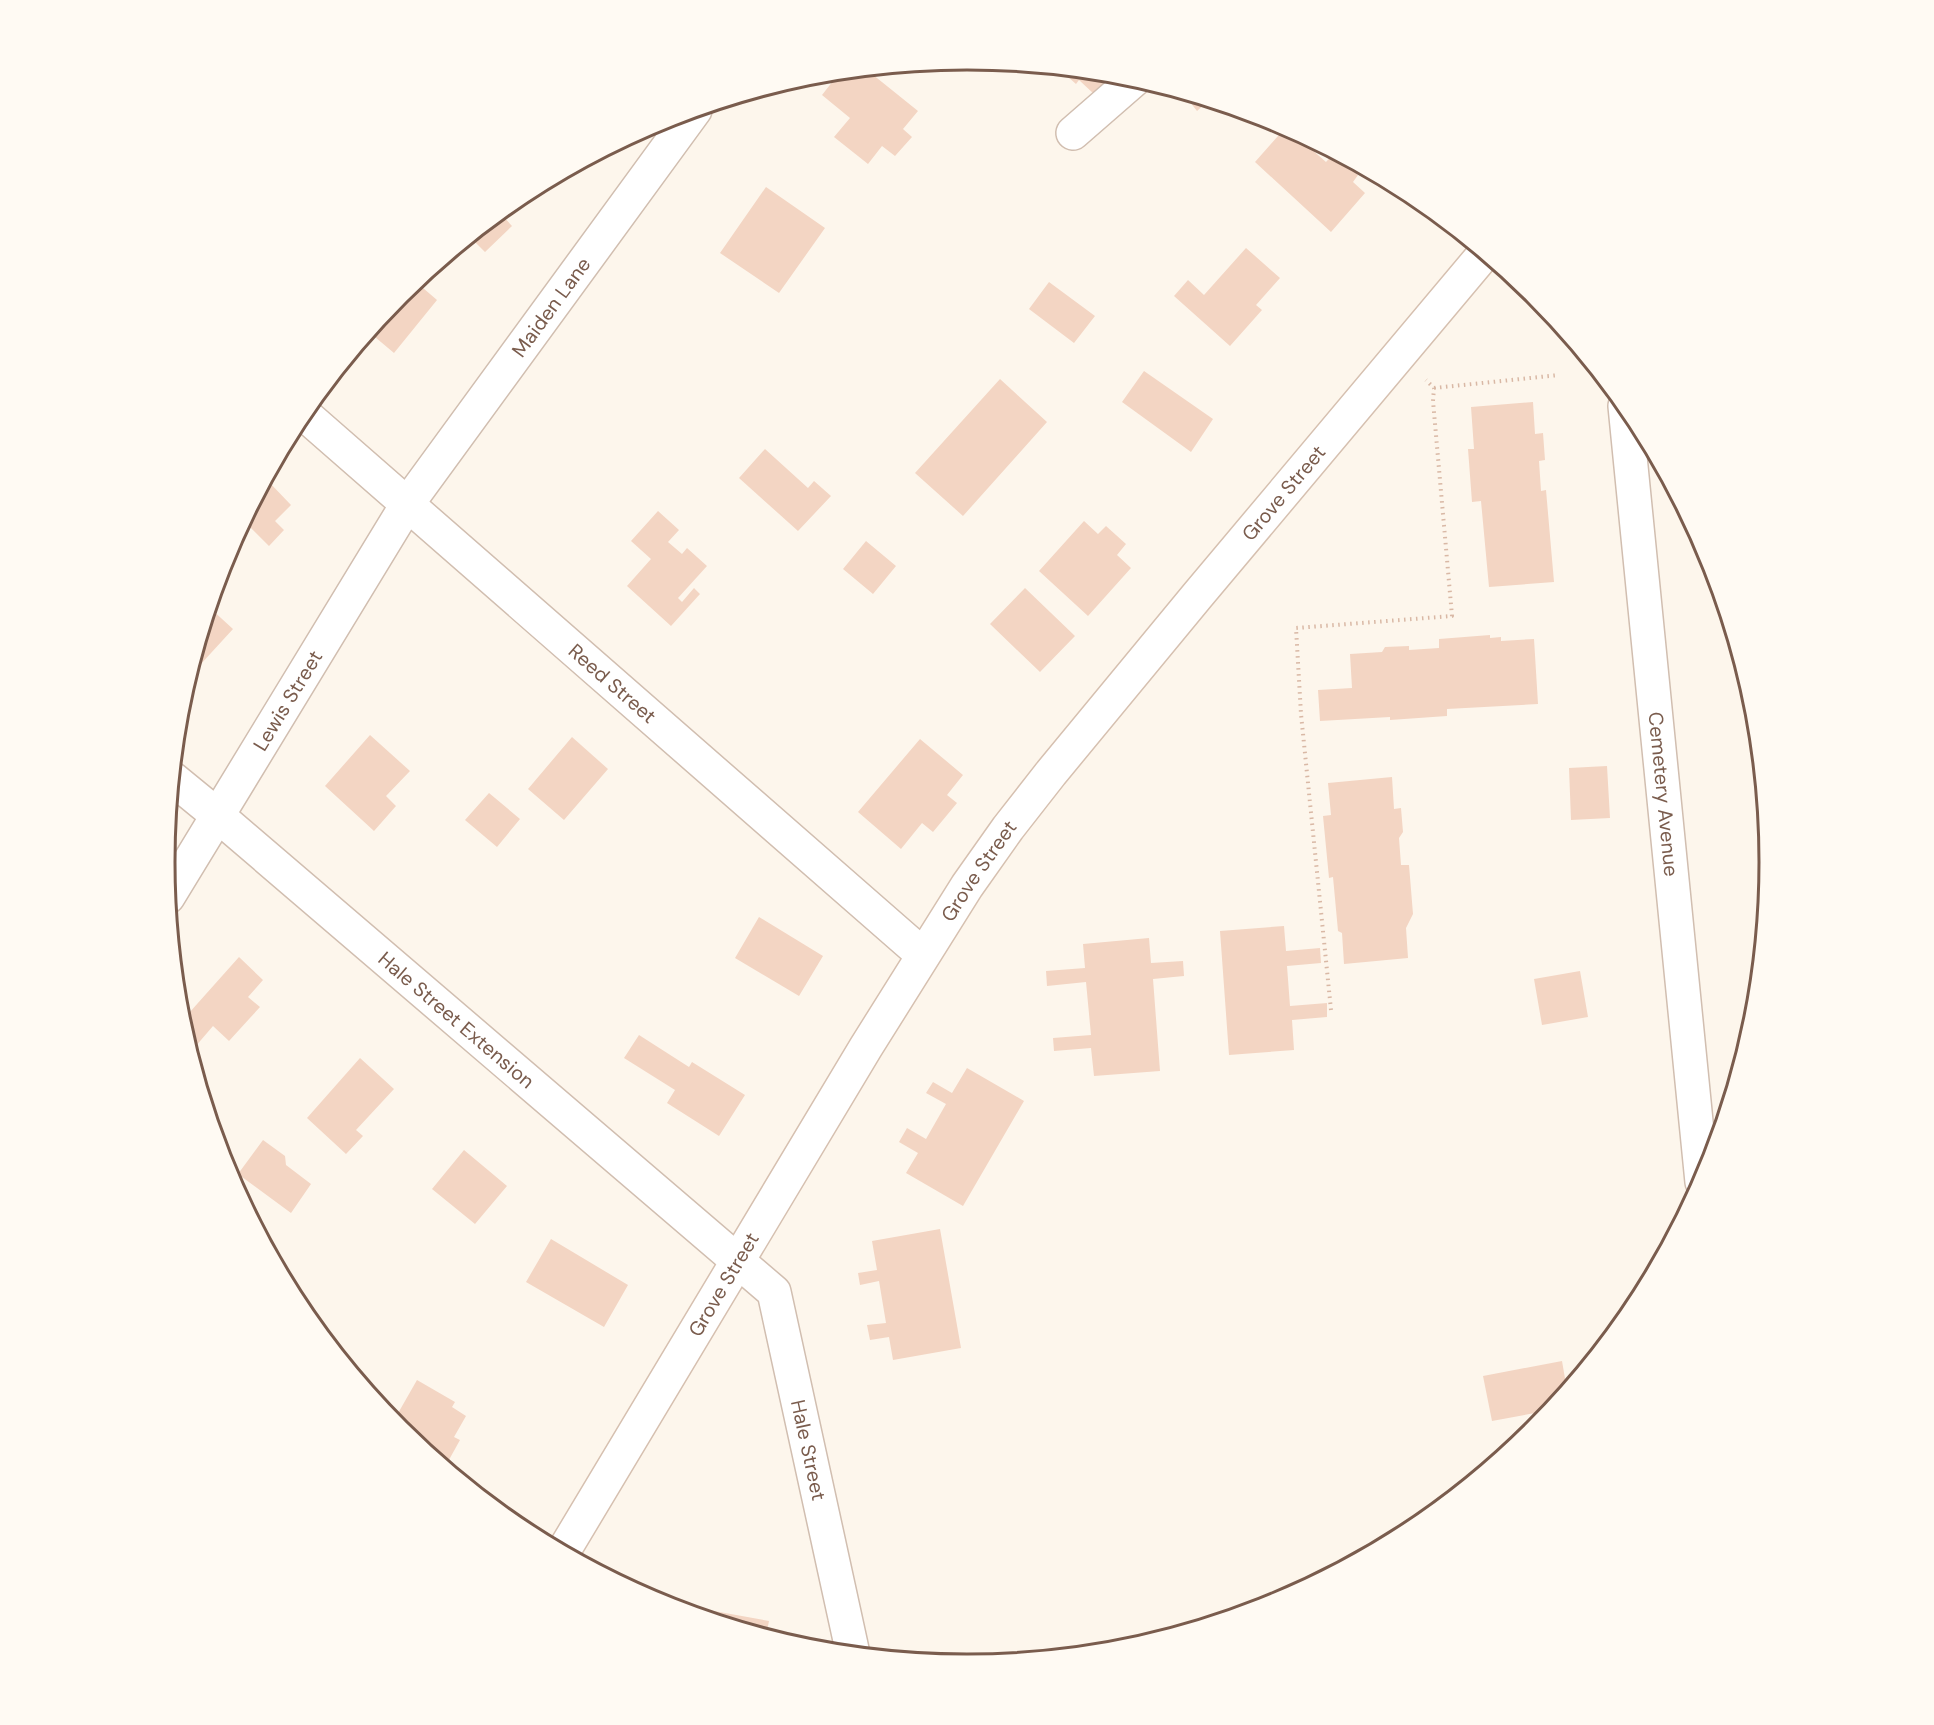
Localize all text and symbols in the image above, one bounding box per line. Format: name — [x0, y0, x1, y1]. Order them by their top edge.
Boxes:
street label: Maiden Lane — [506, 252, 596, 362]
street label: Grove Street — [1236, 439, 1331, 546]
street label: Reed Street — [563, 638, 662, 729]
street label: Lewis Street — [247, 645, 328, 756]
street label: Cemetery Avenue — [1642, 711, 1685, 878]
street label: Grove Street — [935, 815, 1022, 926]
street label: Hale Street Extension — [373, 946, 540, 1094]
street label: Grove Street — [682, 1227, 765, 1341]
street label: Hale Street — [785, 1397, 832, 1503]

